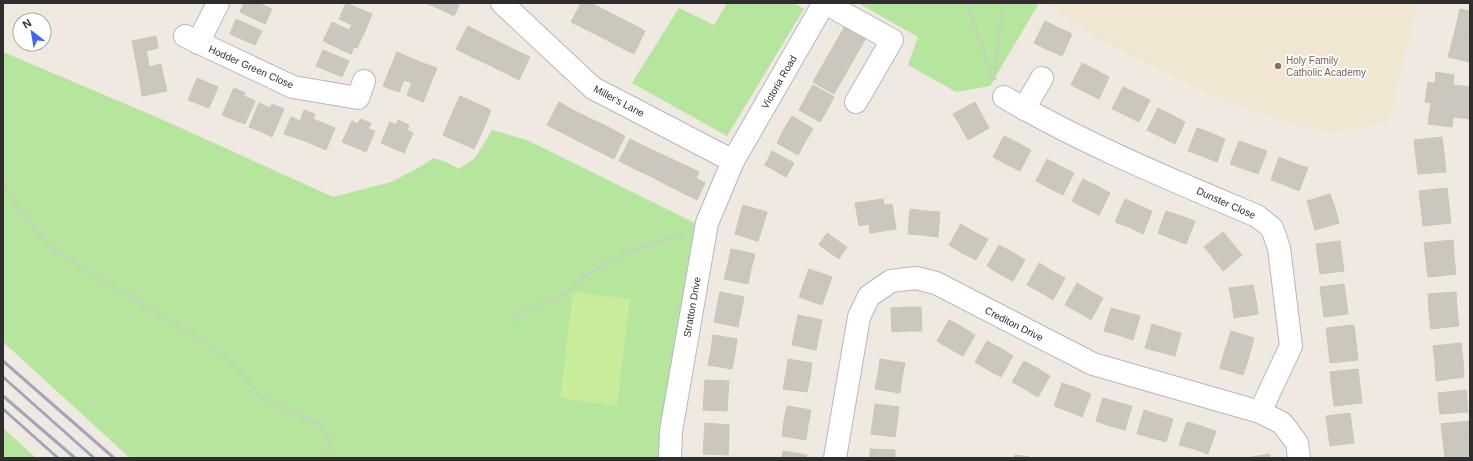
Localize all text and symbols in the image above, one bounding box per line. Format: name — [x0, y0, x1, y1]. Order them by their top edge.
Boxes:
north arrow — [12, 12, 52, 52]
text: N — [20, 16, 33, 31]
street label: Hodder Green Close — [207, 43, 296, 91]
street label: Victoria Road — [759, 53, 799, 111]
place label: Holy Family Catholic Academy — [1286, 55, 1366, 78]
marker: Holy Family Catholic Academy — [1273, 61, 1283, 71]
street label: Miller's Lane — [592, 83, 647, 119]
street label: Dunster Close — [1195, 185, 1258, 221]
street label: Stratton Drive — [681, 276, 703, 338]
street label: Crediton Drive — [983, 305, 1045, 344]

